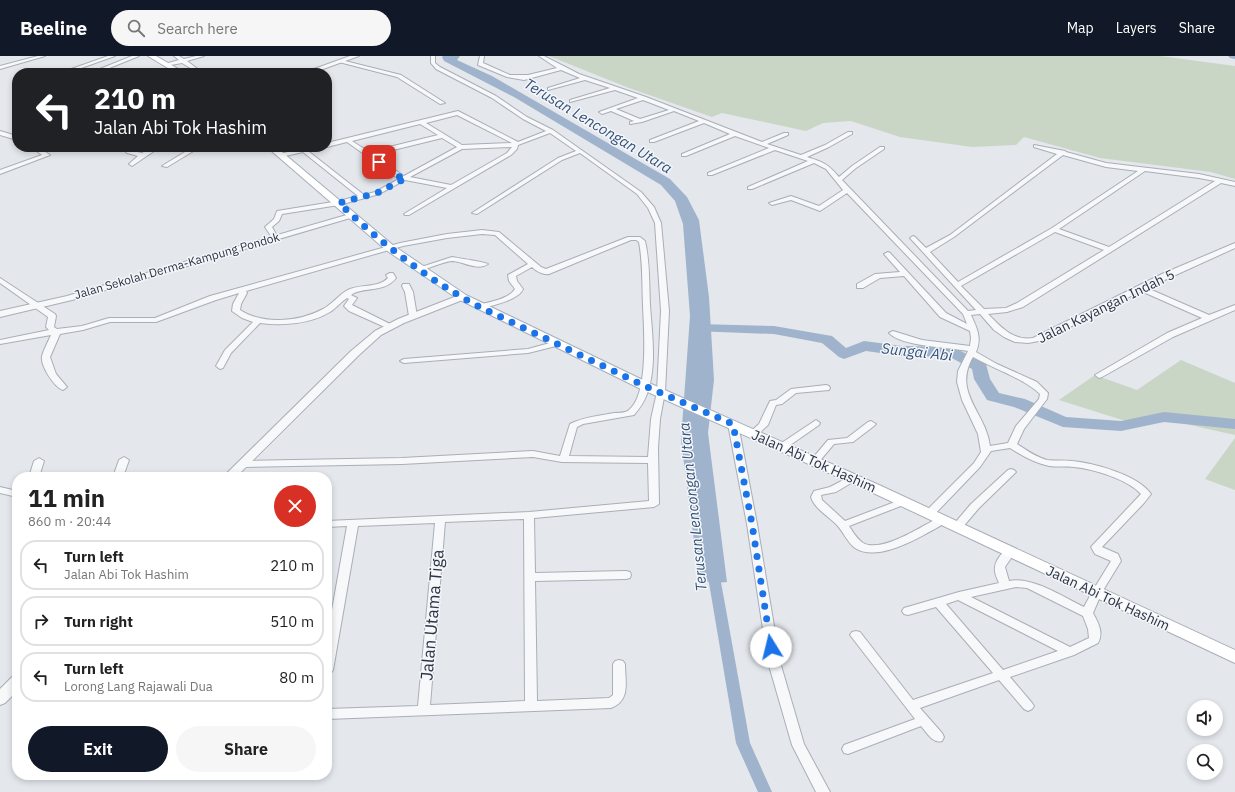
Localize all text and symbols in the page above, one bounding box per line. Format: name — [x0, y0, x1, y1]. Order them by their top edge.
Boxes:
search box — [111, 10, 391, 46]
text: Beeline — [20, 16, 87, 40]
icon: search — [125, 17, 147, 39]
text: Search here — [157, 19, 238, 38]
text: Map — [1067, 19, 1094, 37]
text: Layers — [1116, 19, 1157, 37]
text: Share — [1179, 19, 1215, 37]
water label: Terusan Lencongan Utara — [521, 74, 676, 178]
text: 210 m — [94, 80, 176, 117]
icon: left — [28, 84, 80, 136]
text: Jalan Abi Tok Hashim — [94, 116, 267, 139]
pin — [362, 145, 396, 179]
icon: arrive — [368, 151, 390, 173]
street label: Jalan Sekolah Derma-Kampung Pondok — [72, 229, 282, 302]
street label: Jalan Kayangan Indah 5 — [1034, 265, 1178, 347]
water label: Sungai Abi — [881, 338, 954, 365]
water label: Terusan Lencongan Utara — [674, 421, 711, 592]
street label: Jalan Abi Tok Hashim — [749, 425, 879, 497]
text: 11 min — [28, 482, 105, 514]
button: close — [274, 485, 316, 527]
text: 860 m · 20:44 — [28, 513, 111, 530]
text: Turn left — [64, 547, 124, 566]
street label: Jalan Utama Tiga — [415, 548, 449, 682]
icon: left — [30, 554, 52, 576]
text: 210 m — [270, 556, 314, 575]
street label: Jalan Abi Tok Hashim — [1043, 561, 1173, 635]
text: Jalan Abi Tok Hashim — [64, 566, 189, 583]
icon: right — [30, 610, 52, 632]
text: Turn right — [64, 612, 133, 631]
text: 510 m — [270, 612, 314, 631]
position arrow — [750, 626, 792, 668]
text: Turn left — [64, 659, 124, 678]
icon: left — [30, 666, 52, 688]
text: 80 m — [279, 668, 314, 687]
text: Lorong Lang Rajawali Dua — [64, 678, 213, 695]
map controls — [1187, 700, 1223, 780]
button: sound — [1187, 700, 1223, 736]
button: Exit — [28, 726, 168, 772]
button: Share — [176, 726, 316, 772]
button: search — [1187, 744, 1223, 780]

